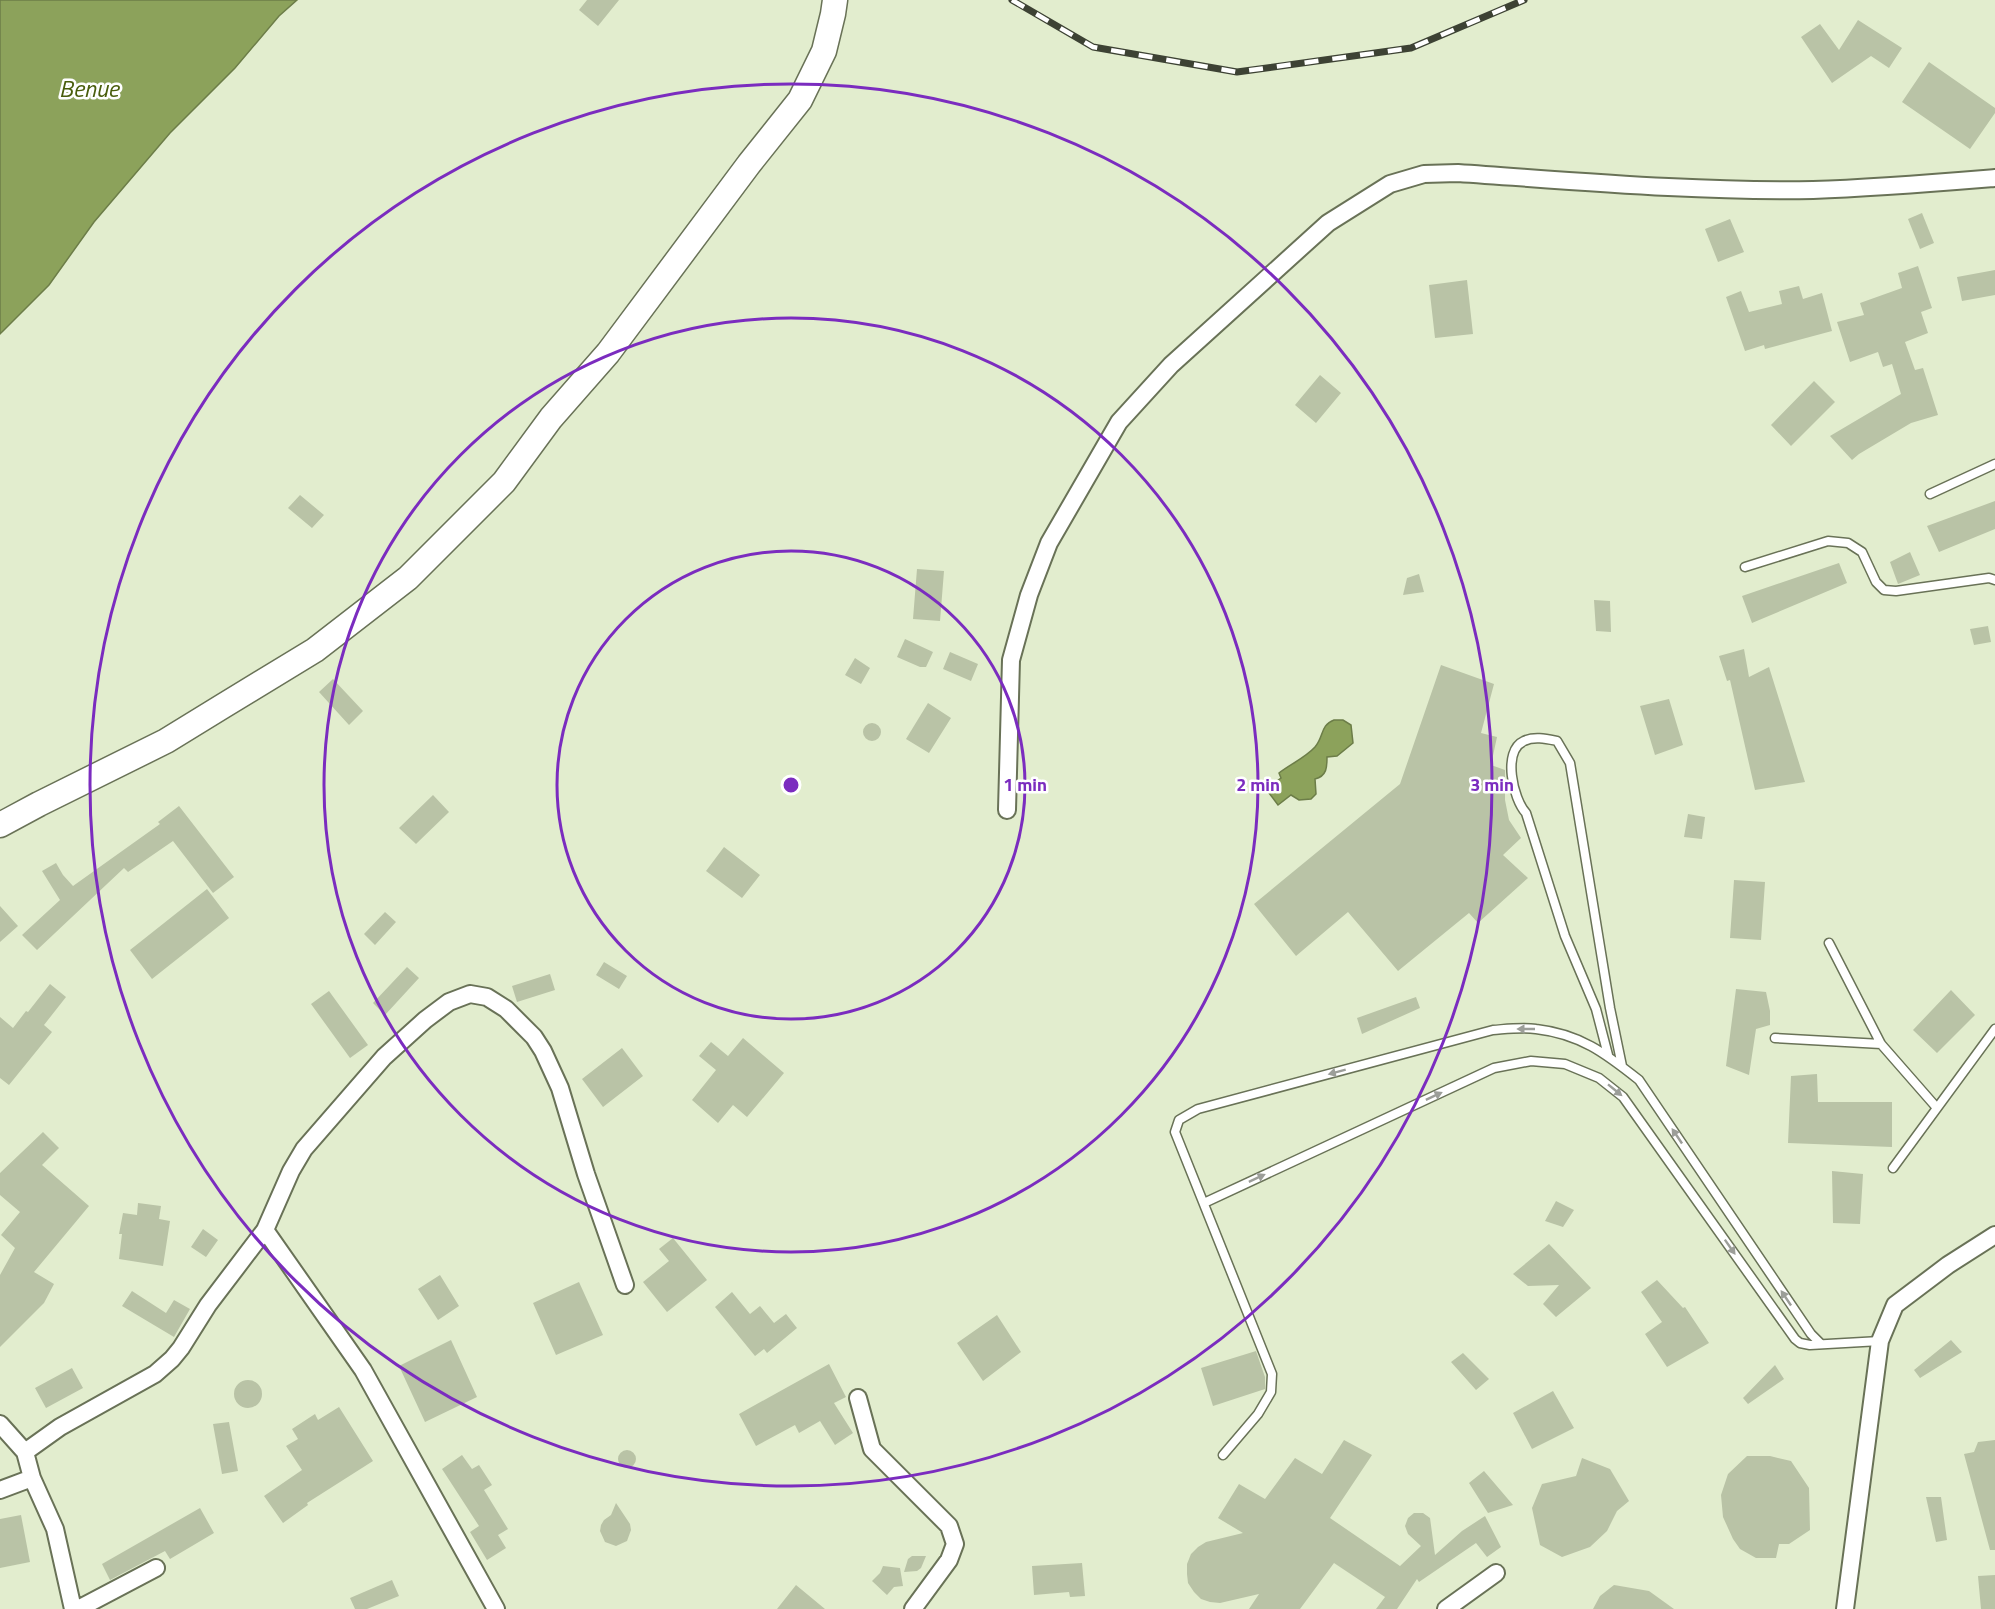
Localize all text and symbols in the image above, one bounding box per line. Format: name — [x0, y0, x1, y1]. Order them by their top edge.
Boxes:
water label: Benue — [59, 70, 121, 106]
text: 1 min — [1003, 771, 1047, 798]
text: 2 min — [1236, 771, 1280, 798]
text: 3 min — [1470, 771, 1514, 798]
centre of rings — [781, 775, 801, 795]
one-way arrow — [1516, 1024, 1535, 1034]
one-way arrow — [1327, 1068, 1345, 1077]
one-way arrow — [1607, 1084, 1623, 1097]
one-way arrow — [1426, 1091, 1443, 1100]
one-way arrow — [1672, 1128, 1683, 1144]
one-way arrow — [1249, 1174, 1266, 1183]
one-way arrow — [1724, 1239, 1736, 1255]
one-way arrow — [1780, 1290, 1792, 1306]

